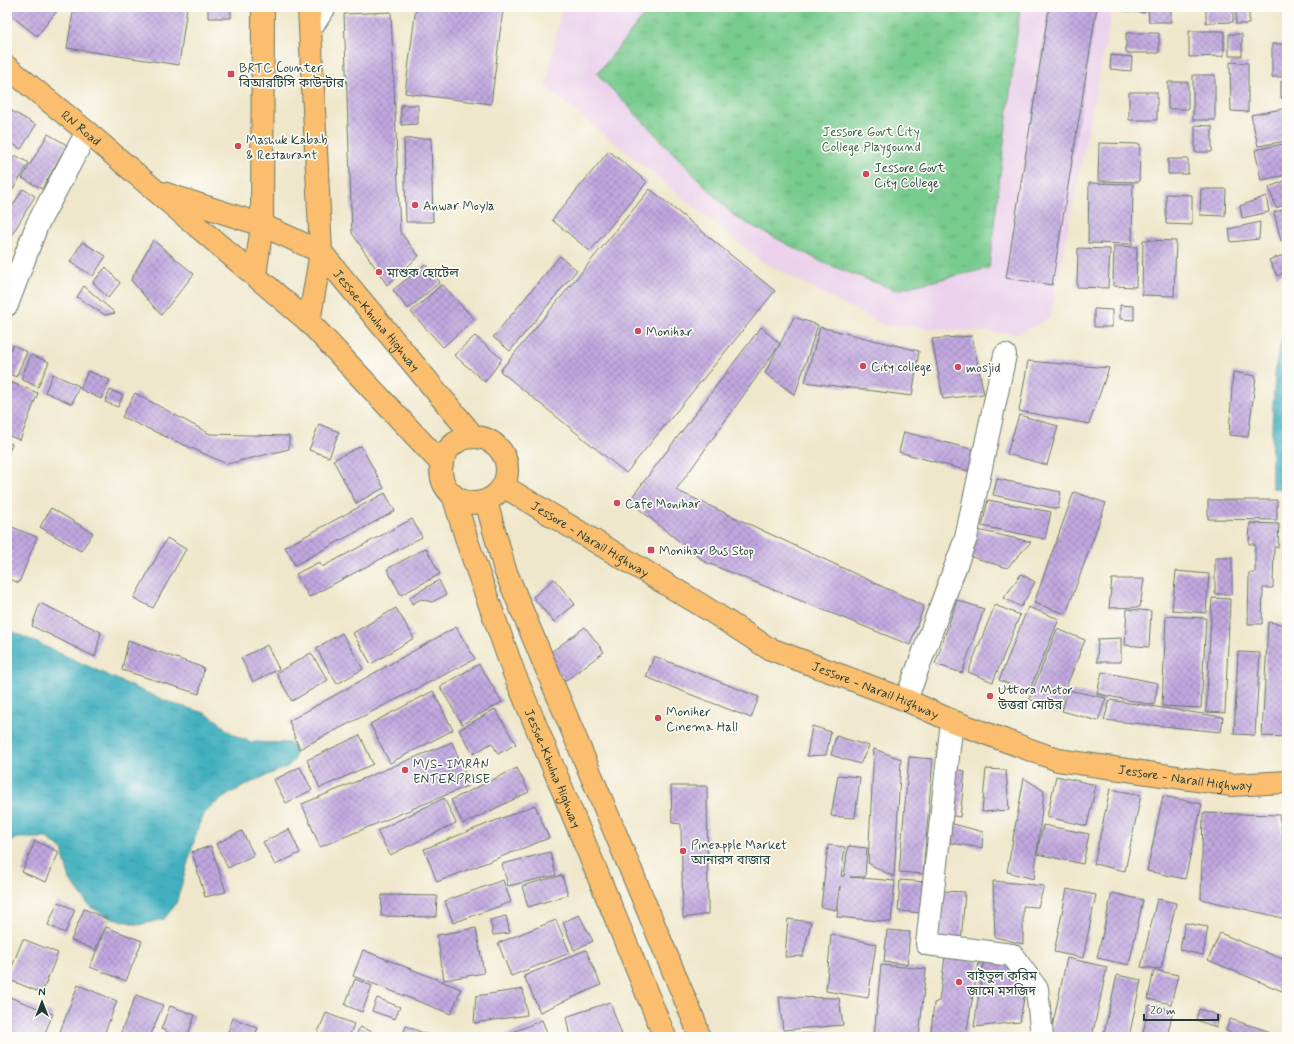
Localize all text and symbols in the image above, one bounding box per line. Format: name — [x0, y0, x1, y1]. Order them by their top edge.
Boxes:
place label: BRTC Counter বিআরটিসি কাউন্টার — [238, 60, 344, 92]
marker: BRTC Counter বিআরটিসি কাউন্টার — [226, 69, 236, 79]
street label: RN Road — [57, 107, 104, 150]
park label: Jessore Govt City College Playgound — [821, 124, 921, 158]
place label: Mashuk Kabab & Restaurant — [246, 132, 327, 164]
marker: Mashuk Kabab & Restaurant — [233, 141, 243, 151]
place label: Jessore Govt City College — [874, 160, 945, 192]
marker: Jessore Govt City College — [861, 169, 871, 179]
place label: Anwar Moyla — [423, 198, 495, 215]
marker: Anwar Moyla — [410, 200, 420, 210]
place label: মাশুক হোটেল — [386, 265, 459, 282]
street label: Jessoe-Khulna Highway — [329, 266, 423, 375]
marker: মাশুক হোটেল — [374, 267, 384, 277]
place label: Monihar — [646, 324, 693, 341]
marker: Monihar — [633, 326, 643, 336]
place label: City college — [871, 359, 932, 376]
place label: mosjid — [966, 360, 1000, 377]
marker: City college — [858, 361, 868, 371]
marker: mosjid — [953, 362, 963, 372]
place label: Cafe Monihar — [625, 496, 701, 513]
street label: Jessore - Narail Highway — [527, 498, 652, 582]
marker: Cafe Monihar — [612, 498, 622, 508]
place label: Monihar Bus Stop — [659, 543, 754, 560]
marker: Monihar Bus Stop — [646, 545, 656, 555]
street label: Jessore - Narail Highway — [809, 658, 942, 724]
place label: Uttora Motor উত্তরা মোটর — [997, 682, 1073, 714]
marker: Uttora Motor উত্তরা মোটর — [985, 691, 995, 701]
place label: Moniher Cinema Hall — [666, 704, 738, 736]
street label: Jessoe-Khulna Highway — [520, 706, 584, 831]
marker: Moniher Cinema Hall — [653, 713, 663, 723]
place label: M/S- IMRAN ENTERPRISE — [413, 756, 491, 788]
street label: Jessore - Narail Highway — [1117, 762, 1253, 796]
marker: M/S- IMRAN ENTERPRISE — [400, 765, 410, 775]
place label: Pineapple Market আনারস বাজার — [690, 837, 787, 869]
marker: Pineapple Market আনারস বাজার — [678, 846, 688, 856]
place label: বাইতুল করিম জামে মসজিদ — [966, 968, 1038, 1000]
marker: বাইতুল করিম জামে মসজিদ — [954, 977, 964, 987]
north arrow — [22, 982, 62, 1022]
text: N — [38, 986, 46, 1000]
scale bar — [1144, 996, 1218, 1022]
text: 20 m — [1150, 1003, 1176, 1019]

